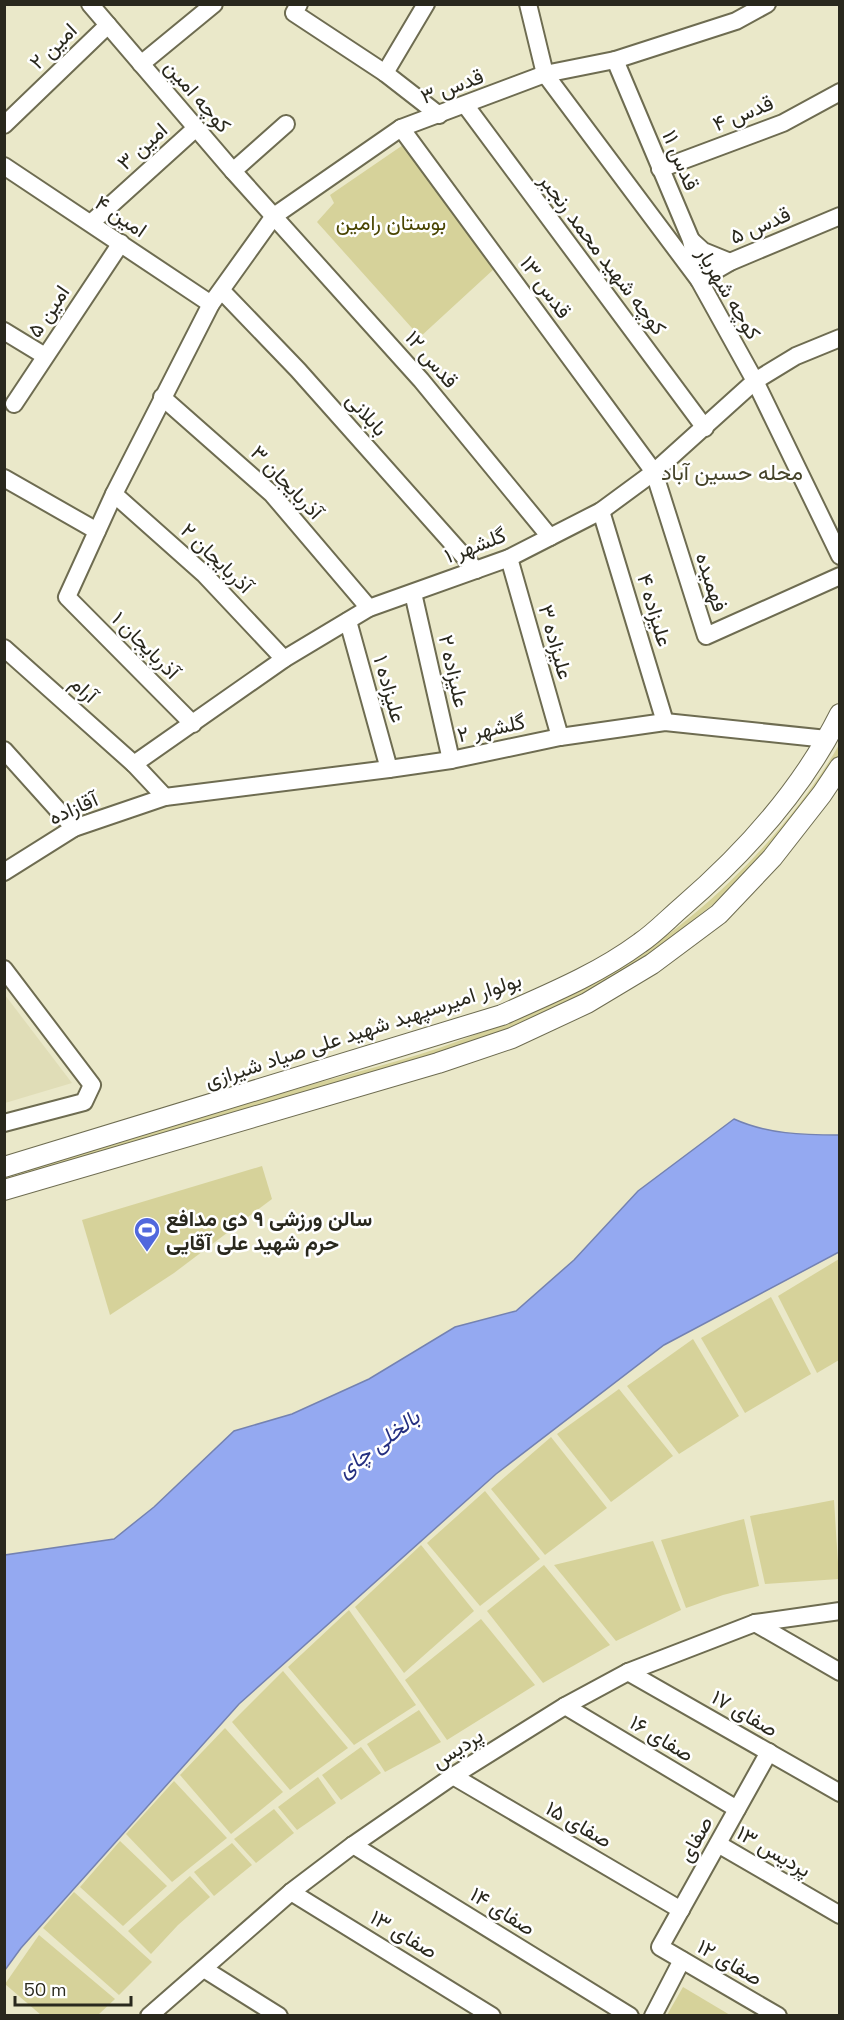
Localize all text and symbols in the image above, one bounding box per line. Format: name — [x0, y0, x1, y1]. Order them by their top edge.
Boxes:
street label: امین ۲ — [23, 17, 83, 75]
street label: کوچه امین — [158, 54, 237, 139]
street label: قدس ۳ — [417, 62, 487, 110]
street label: قدس ۴ — [709, 89, 777, 137]
street label: امین ۳ — [111, 116, 173, 176]
street label: قدس ۱۱ — [656, 126, 706, 194]
street label: کوچه شهید محمد رنجبر — [532, 167, 673, 341]
street label: امین ۴ — [90, 189, 152, 243]
street label: قدس ۵ — [726, 200, 794, 250]
park label: بوستان رامین — [336, 209, 446, 236]
street label: کوچه شهریار — [689, 241, 767, 345]
street label: قدس ۱۳ — [514, 250, 578, 324]
street label: امین ۵ — [21, 280, 75, 342]
street label: قدس ۱۲ — [399, 324, 465, 394]
street label: بابلانی — [340, 386, 394, 442]
street label: آذربایجان ۳ — [245, 439, 331, 526]
district label: محله حسین آباد — [661, 458, 803, 486]
street label: آذربایجان ۲ — [175, 517, 260, 601]
street label: گلشهر ۱ — [440, 521, 510, 569]
street label: فهمیده — [690, 549, 734, 615]
street label: علیزاده ۴ — [631, 570, 679, 650]
street label: علیزاده ۳ — [532, 601, 580, 683]
street label: آذربایجان ۱ — [106, 605, 187, 686]
street label: علیزاده ۲ — [433, 632, 475, 710]
street label: علیزاده ۱ — [368, 652, 412, 726]
street label: آرام — [64, 670, 105, 711]
street label: گلشهر ۲ — [455, 708, 527, 748]
street label: آقازاده — [44, 784, 104, 831]
street label: بولوار امیرسپهبد شهید علی صیاد شیرازی — [201, 966, 525, 1095]
place label: سالن ورزشی ۹ دی مدافع حرم شهید علی آقایی — [166, 1205, 372, 1257]
sports icon: سالن ورزشی ۹ دی مدافع حرم شهید علی آقایی — [132, 1215, 162, 1253]
water label: بالخلی چای — [331, 1402, 426, 1484]
street label: صفای ۱۷ — [707, 1683, 783, 1743]
street label: صفای ۱۶ — [625, 1708, 699, 1768]
street label: پردیس — [426, 1721, 489, 1775]
street label: صفای ۱۵ — [541, 1794, 617, 1854]
street label: صفای — [671, 1811, 719, 1867]
street label: پردیس ۱۳ — [731, 1819, 816, 1884]
street label: صفای ۱۴ — [465, 1881, 541, 1941]
street label: صفای ۱۳ — [365, 1903, 443, 1965]
street label: صفای ۱۲ — [693, 1933, 767, 1991]
scale bar — [15, 1969, 130, 2007]
text: 50 m — [24, 1978, 66, 2001]

